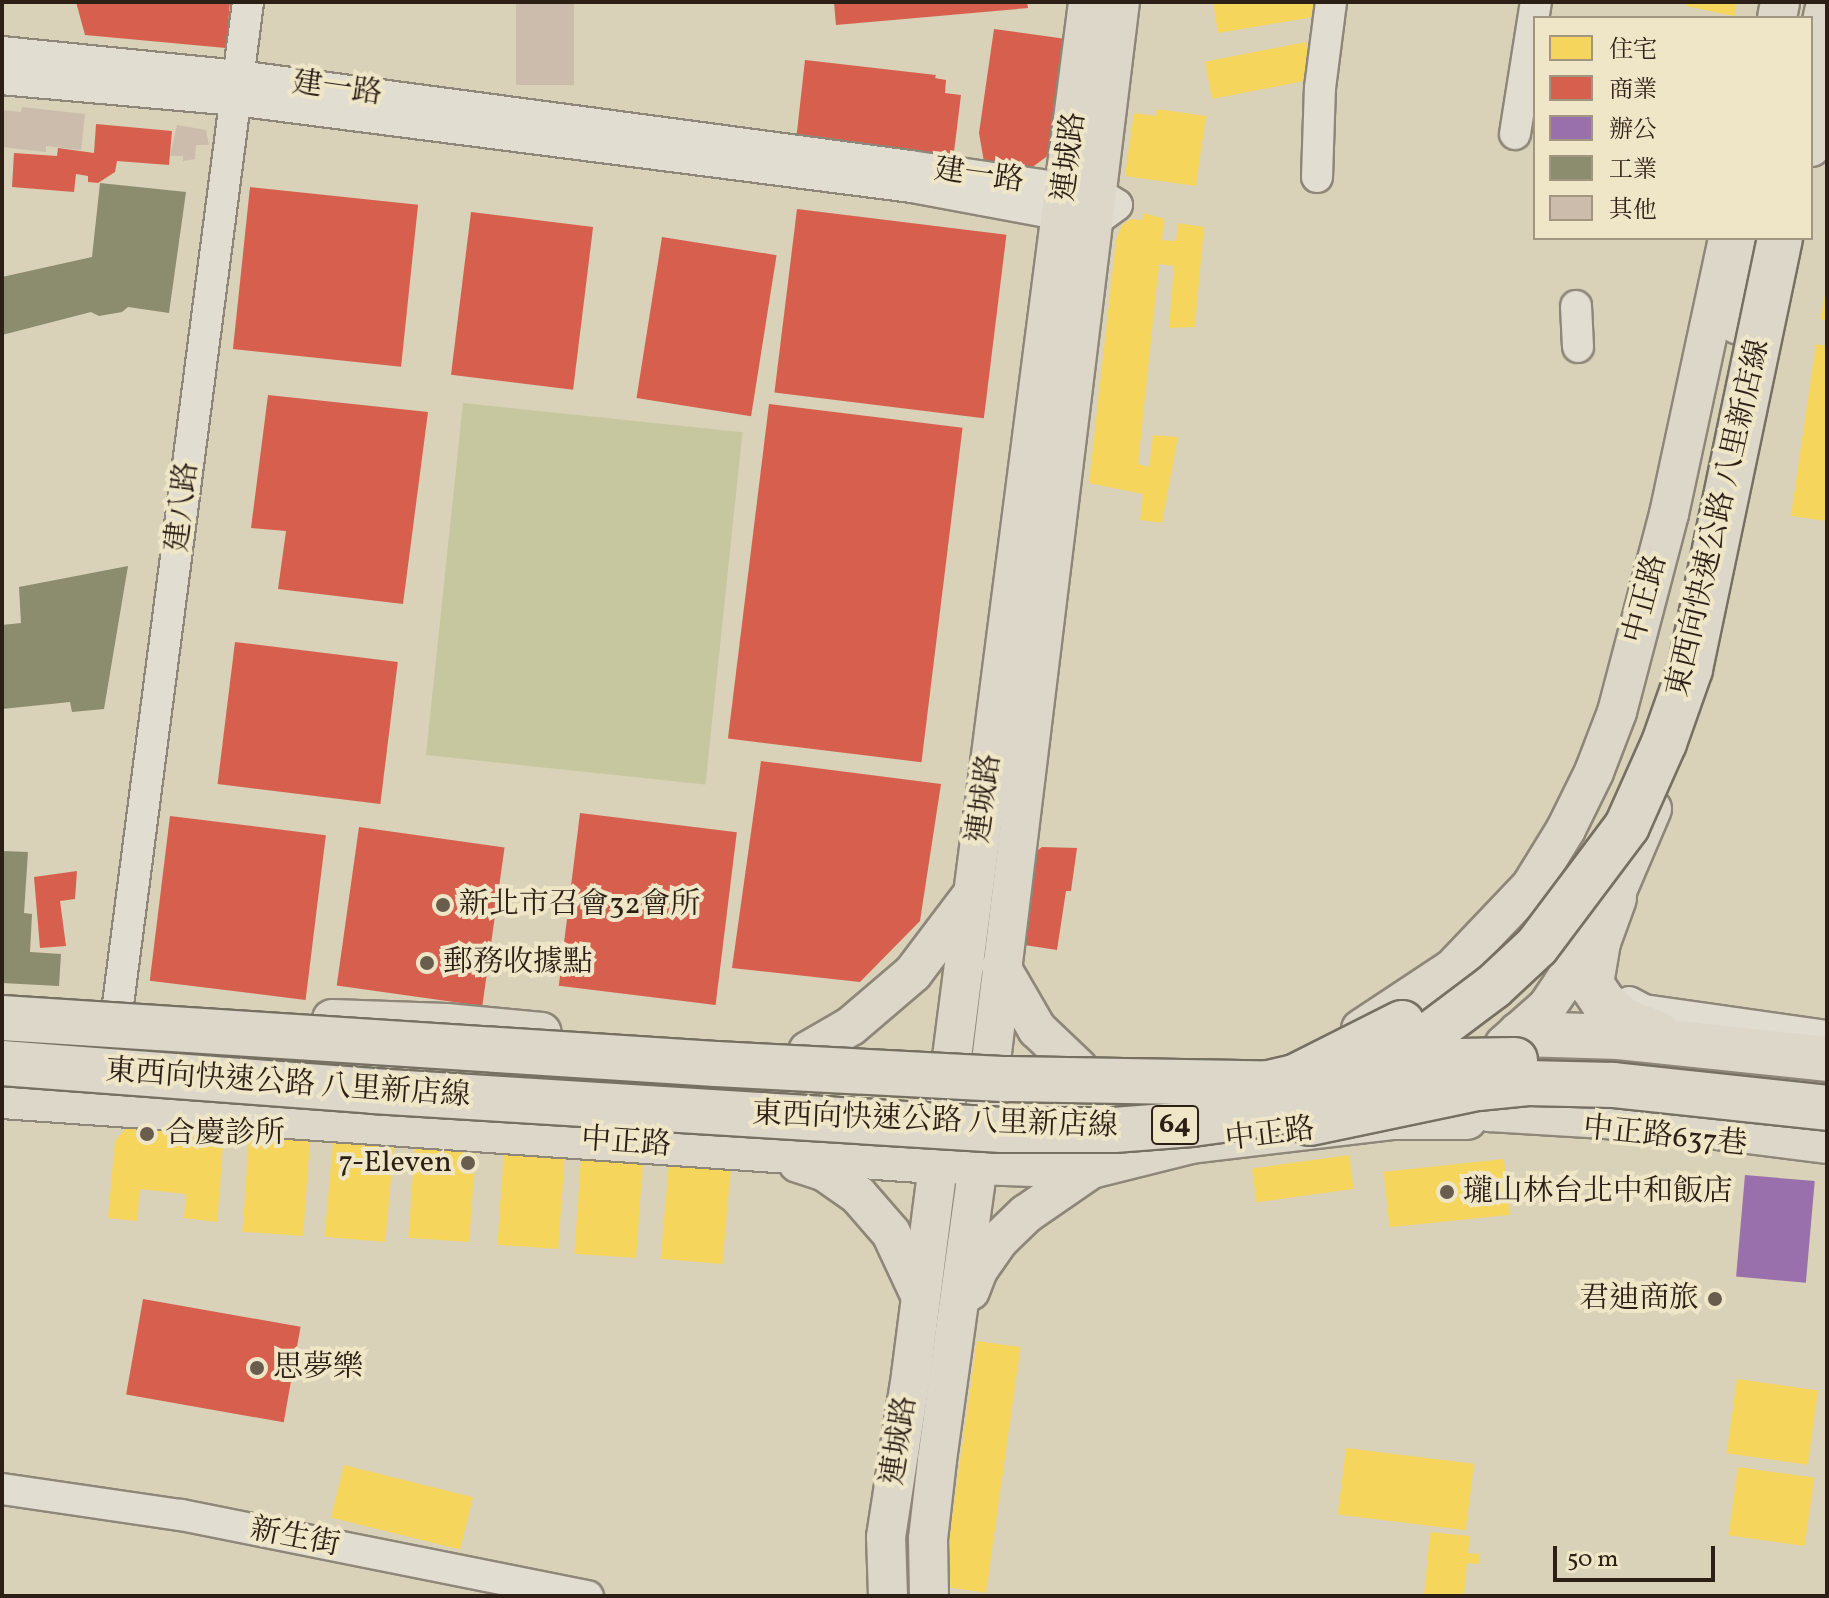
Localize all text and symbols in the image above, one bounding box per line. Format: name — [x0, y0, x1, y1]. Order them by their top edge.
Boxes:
legend — [1533, 16, 1813, 240]
text: 住宅 — [1609, 34, 1657, 68]
street label: 建一路 — [290, 65, 384, 113]
text: 商業 — [1609, 74, 1657, 108]
street label: 連城路 — [1047, 110, 1093, 204]
text: 辦公 — [1609, 114, 1657, 148]
street label: 建一路 — [932, 152, 1026, 200]
text: 工業 — [1609, 154, 1657, 188]
text: 其他 — [1609, 194, 1657, 228]
street label: 東西向快速公路 八里新店線 — [1660, 336, 1778, 700]
street label: 建八路 — [160, 460, 206, 554]
street label: 中正路 — [1617, 551, 1675, 647]
street label: 連城路 — [961, 752, 1009, 846]
place label: 新北市召會32會所 — [459, 887, 700, 923]
marker: 新北市召會32會所 — [434, 896, 452, 914]
place label: 郵務收據點 — [443, 945, 593, 981]
marker: 郵務收據點 — [418, 954, 436, 972]
street label: 東西向快速公路 八里新店線 — [104, 1053, 472, 1115]
street label: 東西向快速公路 八里新店線 — [751, 1097, 1119, 1145]
road number: 64 — [1151, 1101, 1199, 1149]
street label: 中正路637巷 — [1581, 1110, 1749, 1164]
street label: 中正路 — [1223, 1112, 1317, 1158]
place label: 合慶診所 — [165, 1116, 285, 1152]
street label: 中正路 — [580, 1122, 672, 1164]
marker: 合慶診所 — [136, 1123, 158, 1145]
place label: 7-Eleven — [338, 1145, 452, 1181]
marker: 7-Eleven — [459, 1154, 477, 1172]
place label: 瓏山林台北中和飯店 — [1463, 1174, 1733, 1210]
marker: 瓏山林台北中和飯店 — [1438, 1183, 1456, 1201]
place label: 君迪商旅 — [1579, 1281, 1699, 1317]
marker: 君迪商旅 — [1706, 1290, 1724, 1308]
place label: 思夢樂 — [273, 1350, 363, 1386]
marker: 思夢樂 — [248, 1359, 266, 1377]
street label: 連城路 — [875, 1394, 925, 1488]
street label: 新生街 — [247, 1512, 343, 1564]
scale bar — [1557, 1530, 1719, 1580]
text: 50 m — [1567, 1543, 1619, 1577]

